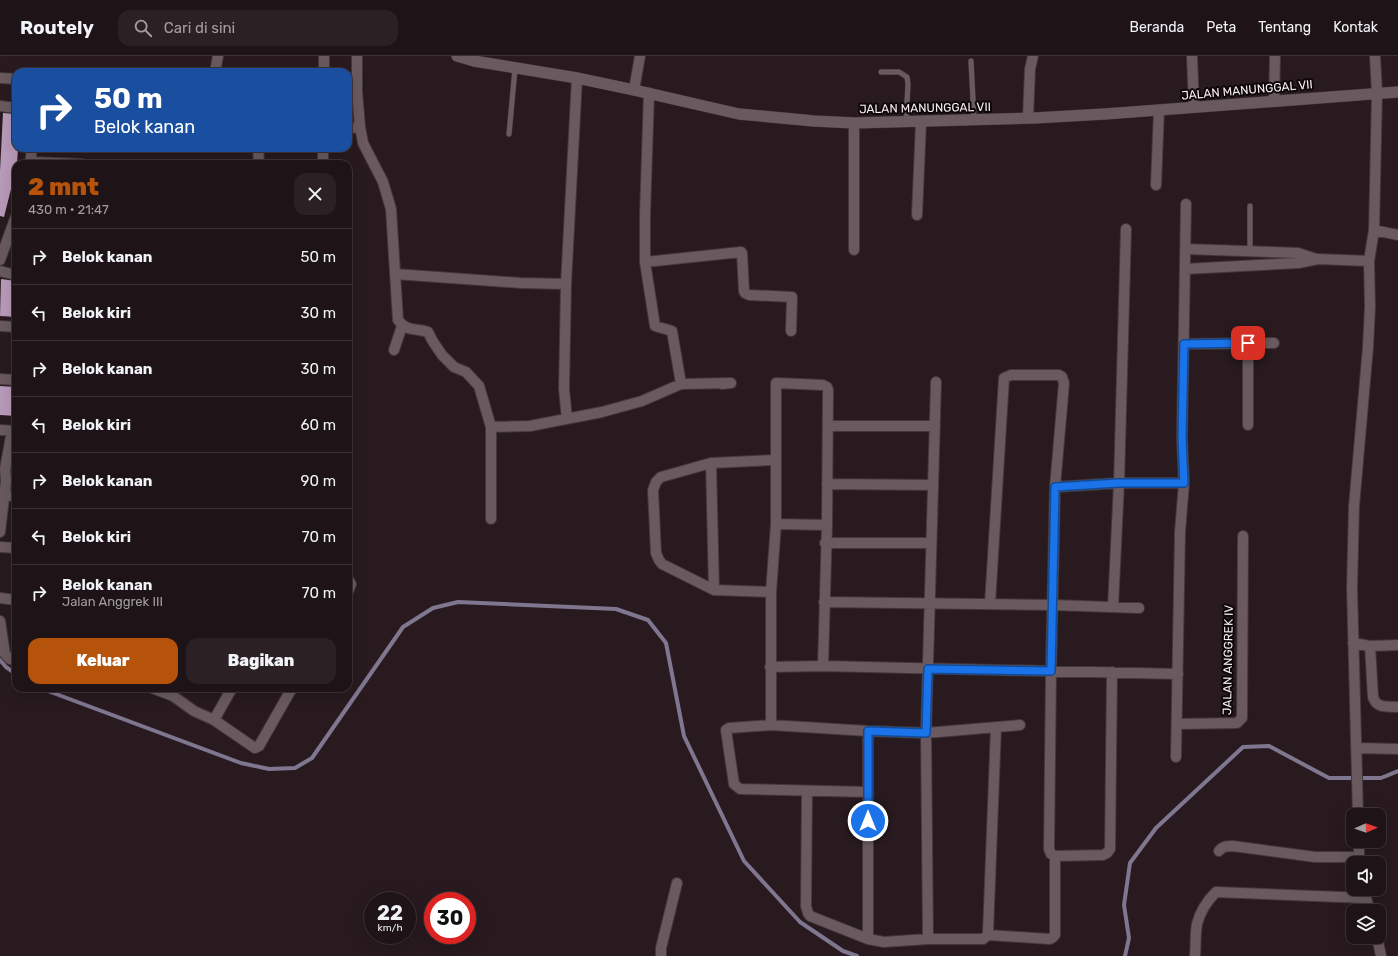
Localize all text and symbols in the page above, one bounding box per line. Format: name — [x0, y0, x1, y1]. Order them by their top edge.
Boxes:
search box — [118, 10, 398, 46]
text: Routely — [20, 16, 94, 39]
icon: search — [132, 17, 154, 39]
text: Cari di sini — [164, 19, 235, 37]
text: Beranda — [1130, 19, 1184, 36]
text: Peta — [1206, 19, 1236, 36]
text: Tentang — [1258, 19, 1311, 36]
text: Kontak — [1333, 19, 1378, 36]
street label: JALAN MANUNGGAL VII — [1181, 77, 1313, 103]
text: 50 m — [94, 82, 163, 115]
icon: right — [28, 84, 80, 136]
street label: JALAN MANUNGGAL VII — [859, 100, 991, 116]
text: Belok kanan — [94, 116, 195, 138]
text: 2 mnt — [28, 173, 99, 201]
button: close — [294, 173, 336, 215]
text: 430 m · 21:47 — [28, 202, 109, 217]
icon: right — [28, 246, 50, 268]
text: Belok kanan — [62, 248, 152, 266]
text: 50 m — [301, 248, 336, 266]
icon: left — [28, 302, 50, 324]
text: Belok kiri — [62, 304, 131, 322]
text: 30 m — [300, 304, 336, 322]
pin — [1231, 326, 1265, 360]
icon: arrive — [1237, 332, 1259, 354]
icon: right — [28, 358, 50, 380]
text: Belok kanan — [62, 360, 152, 378]
text: 30 m — [300, 360, 336, 378]
icon: left — [28, 414, 50, 436]
text: Belok kiri — [62, 416, 131, 434]
text: 60 m — [300, 416, 336, 434]
icon: right — [28, 470, 50, 492]
text: Belok kanan — [62, 472, 152, 490]
text: 90 m — [301, 472, 336, 490]
icon: left — [28, 526, 50, 548]
text: Belok kiri — [62, 528, 131, 546]
text: 70 m — [302, 528, 336, 546]
text: Belok kanan — [62, 576, 152, 594]
icon: right — [28, 582, 50, 604]
text: 70 m — [302, 584, 336, 602]
text: Jalan Anggrek III — [62, 594, 163, 609]
street label: JALAN ANGGREK IV — [1220, 605, 1236, 715]
button: Keluar — [28, 638, 178, 684]
button: Bagikan — [186, 638, 336, 684]
position arrow — [847, 800, 889, 842]
north arrow — [1346, 808, 1386, 848]
map controls — [1346, 808, 1386, 944]
button: sound — [1346, 856, 1386, 896]
speed limit sign: 30 — [424, 892, 476, 944]
text: 22 — [377, 901, 403, 925]
button: layers — [1346, 904, 1386, 944]
text: km/h — [378, 922, 402, 934]

